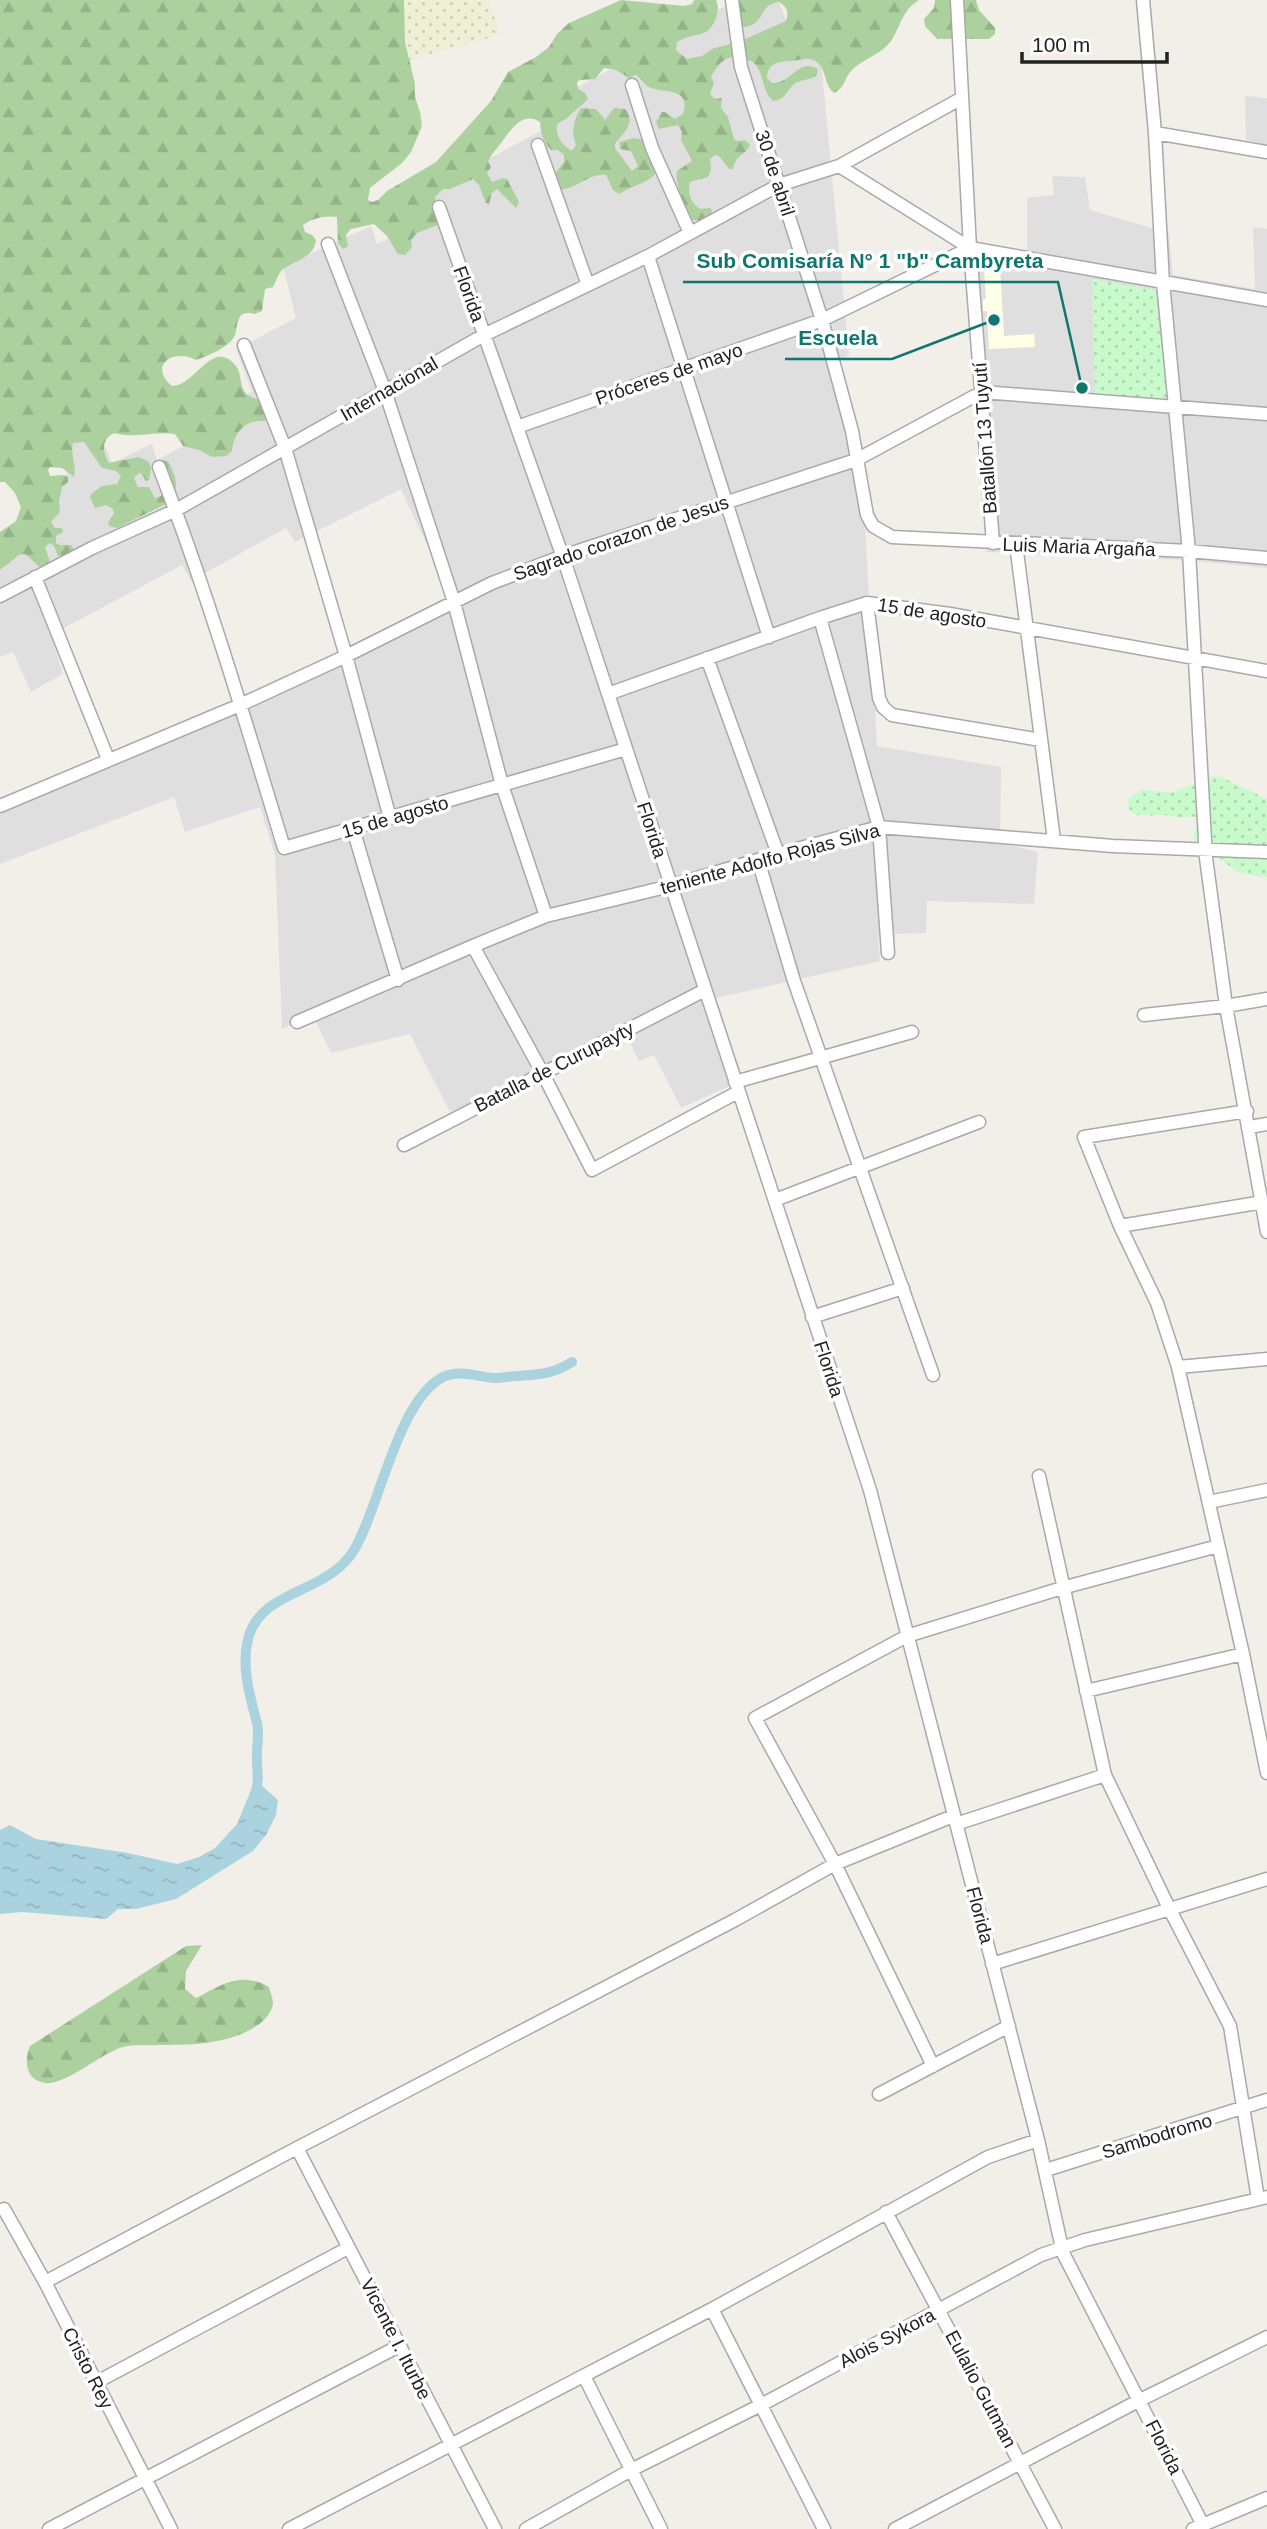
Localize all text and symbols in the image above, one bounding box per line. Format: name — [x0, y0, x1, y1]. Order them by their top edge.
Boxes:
scale bar — [1022, 21, 1167, 65]
text: 100 m — [1032, 33, 1090, 56]
street label: 30 de abril — [751, 128, 799, 218]
callout: Sub Comisaría N° 1 "b" Cambyreta — [683, 240, 1058, 282]
text: Sub Comisaría N° 1 "b" Cambyreta — [697, 249, 1044, 272]
street label: Florida — [449, 263, 489, 325]
callout: Escuela — [785, 317, 892, 359]
text: Escuela — [798, 326, 878, 349]
street label: Próceres de mayo — [593, 339, 745, 409]
street label: Internacional — [337, 353, 441, 425]
street label: Batallón 13 Tuyutí — [969, 361, 1001, 515]
street label: Sagrado corazon de Jesus — [511, 491, 731, 585]
street label: Luis Maria Argaña — [1002, 534, 1156, 560]
street label: 15 de agosto — [876, 594, 988, 632]
street label: 15 de agosto — [339, 792, 451, 842]
street label: Florida — [633, 799, 671, 861]
street label: teniente Adolfo Rojas Silva — [658, 819, 882, 898]
street label: Batalla de Curupayty — [471, 1017, 638, 1116]
street label: Florida — [810, 1338, 848, 1400]
street label: Florida — [962, 1884, 998, 1946]
street label: Sambodromo — [1099, 2109, 1215, 2163]
street label: Vicente I. Iturbe — [357, 2275, 435, 2403]
street label: Alois Sykora — [835, 2304, 939, 2372]
street label: Cristo Rey — [59, 2324, 118, 2413]
street label: Eulalio Gutman — [941, 2327, 1021, 2451]
street label: Florida — [1141, 2416, 1187, 2478]

